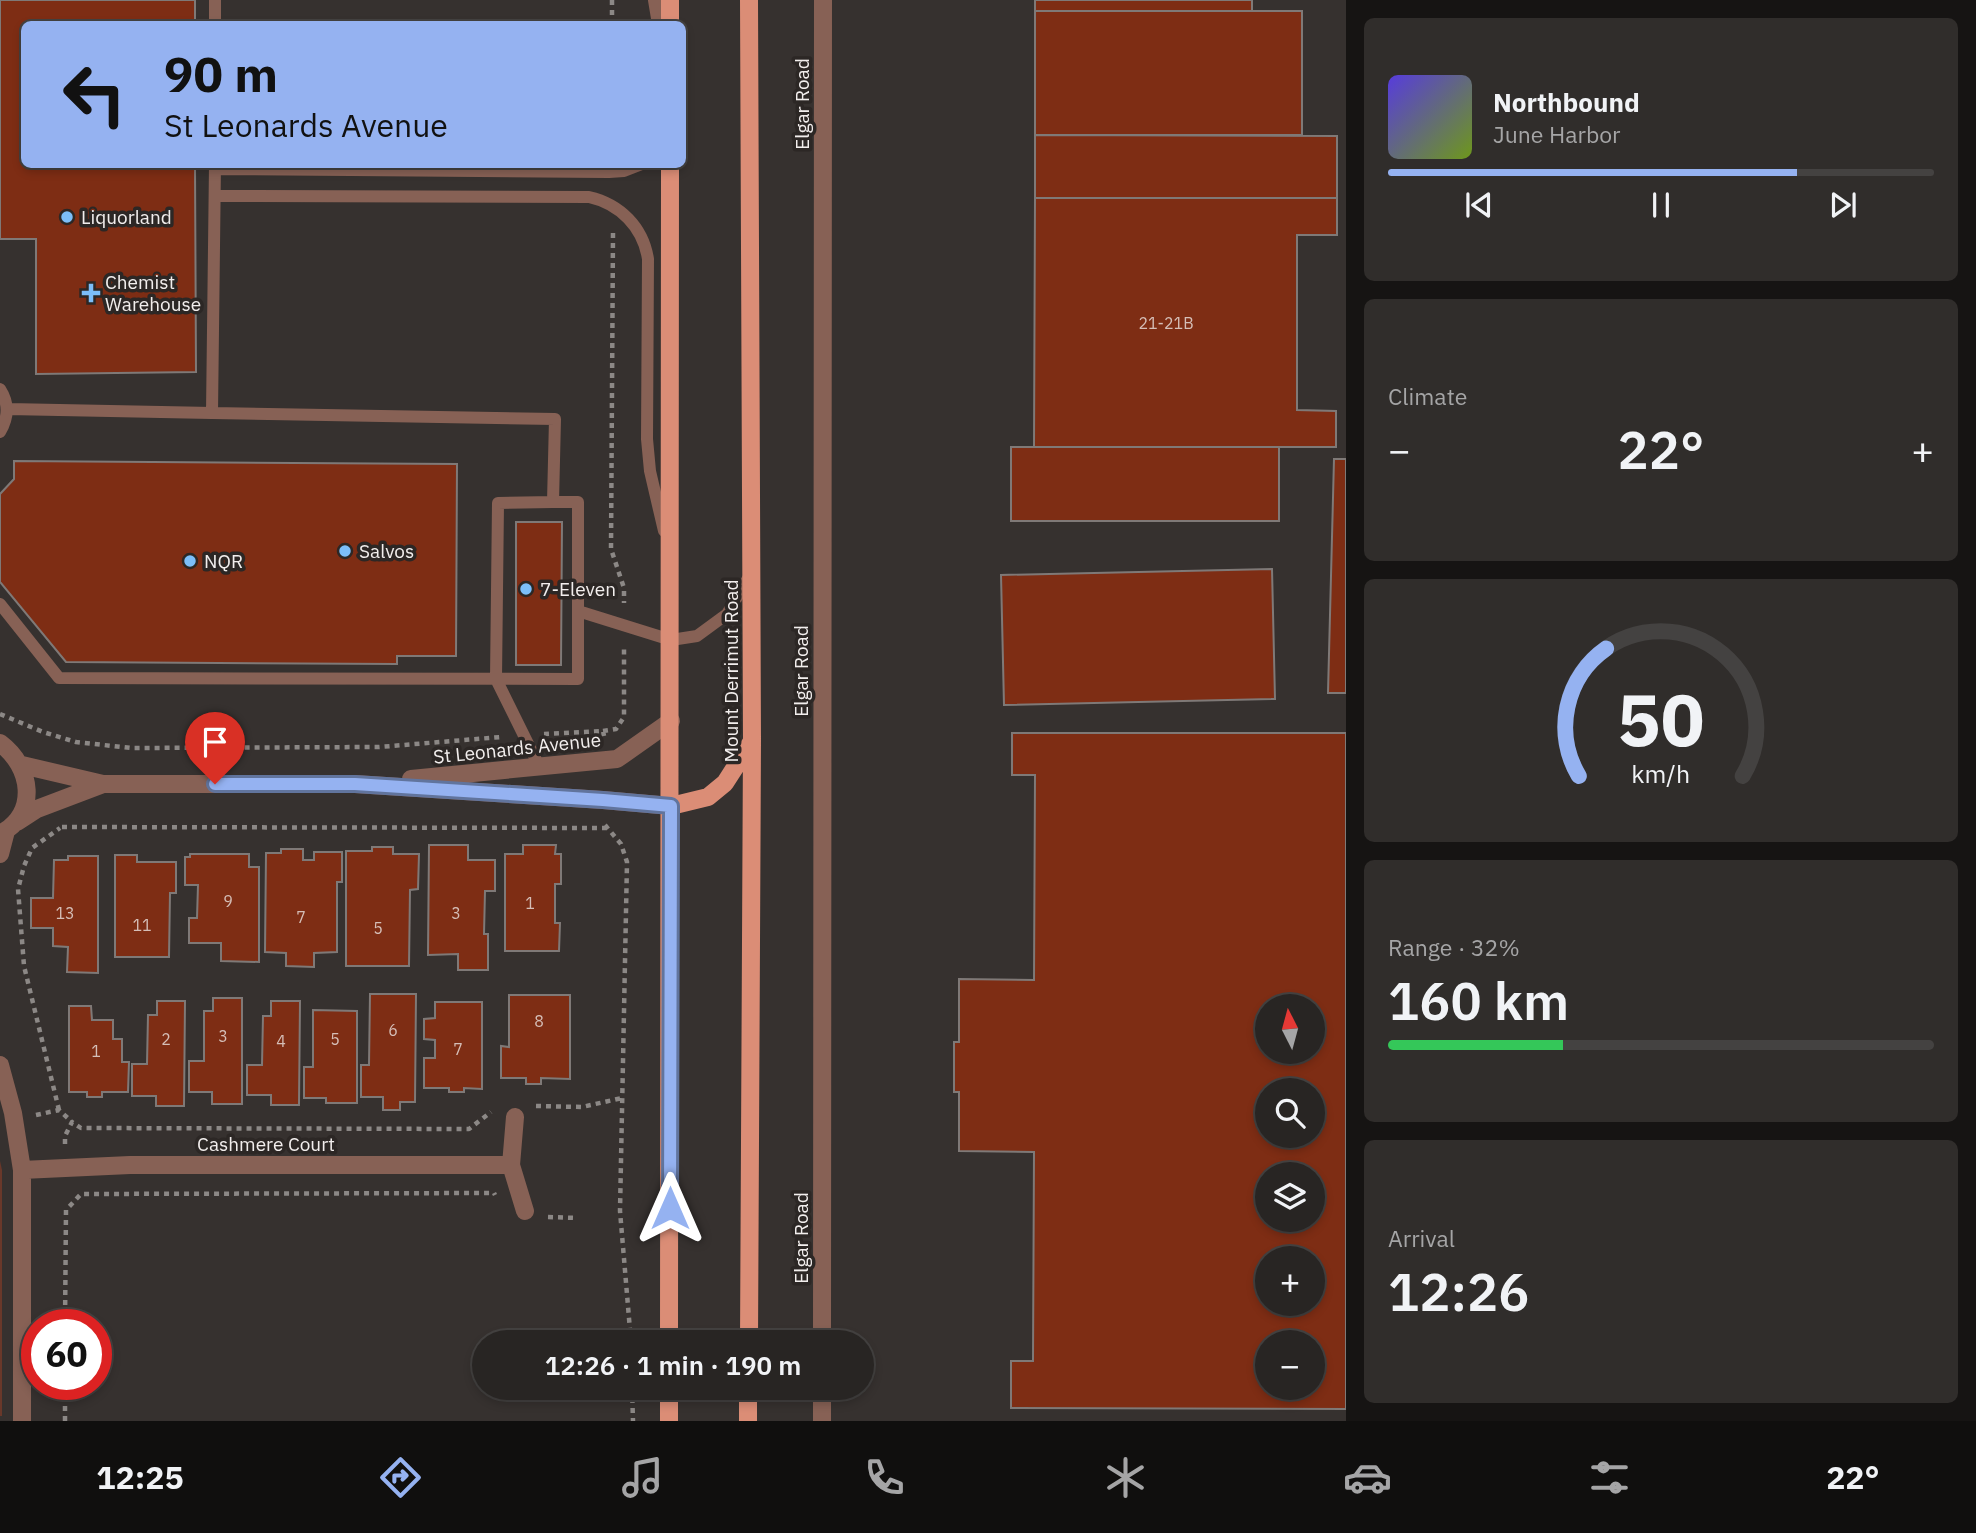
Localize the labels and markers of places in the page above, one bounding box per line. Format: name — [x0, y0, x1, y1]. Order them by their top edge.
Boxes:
place label: Liquorland — [81, 205, 172, 229]
marker: Liquorland — [59, 209, 75, 225]
place label: Chemist Warehouse — [105, 270, 201, 316]
marker: Chemist Warehouse — [83, 285, 99, 301]
place label: Salvos — [359, 539, 414, 563]
marker: Salvos — [337, 543, 353, 559]
place label: NQR — [204, 549, 243, 573]
marker: NQR — [182, 553, 198, 569]
place label: 7-Eleven — [540, 577, 616, 601]
marker: 7-Eleven — [518, 581, 534, 597]
pin — [185, 712, 245, 784]

